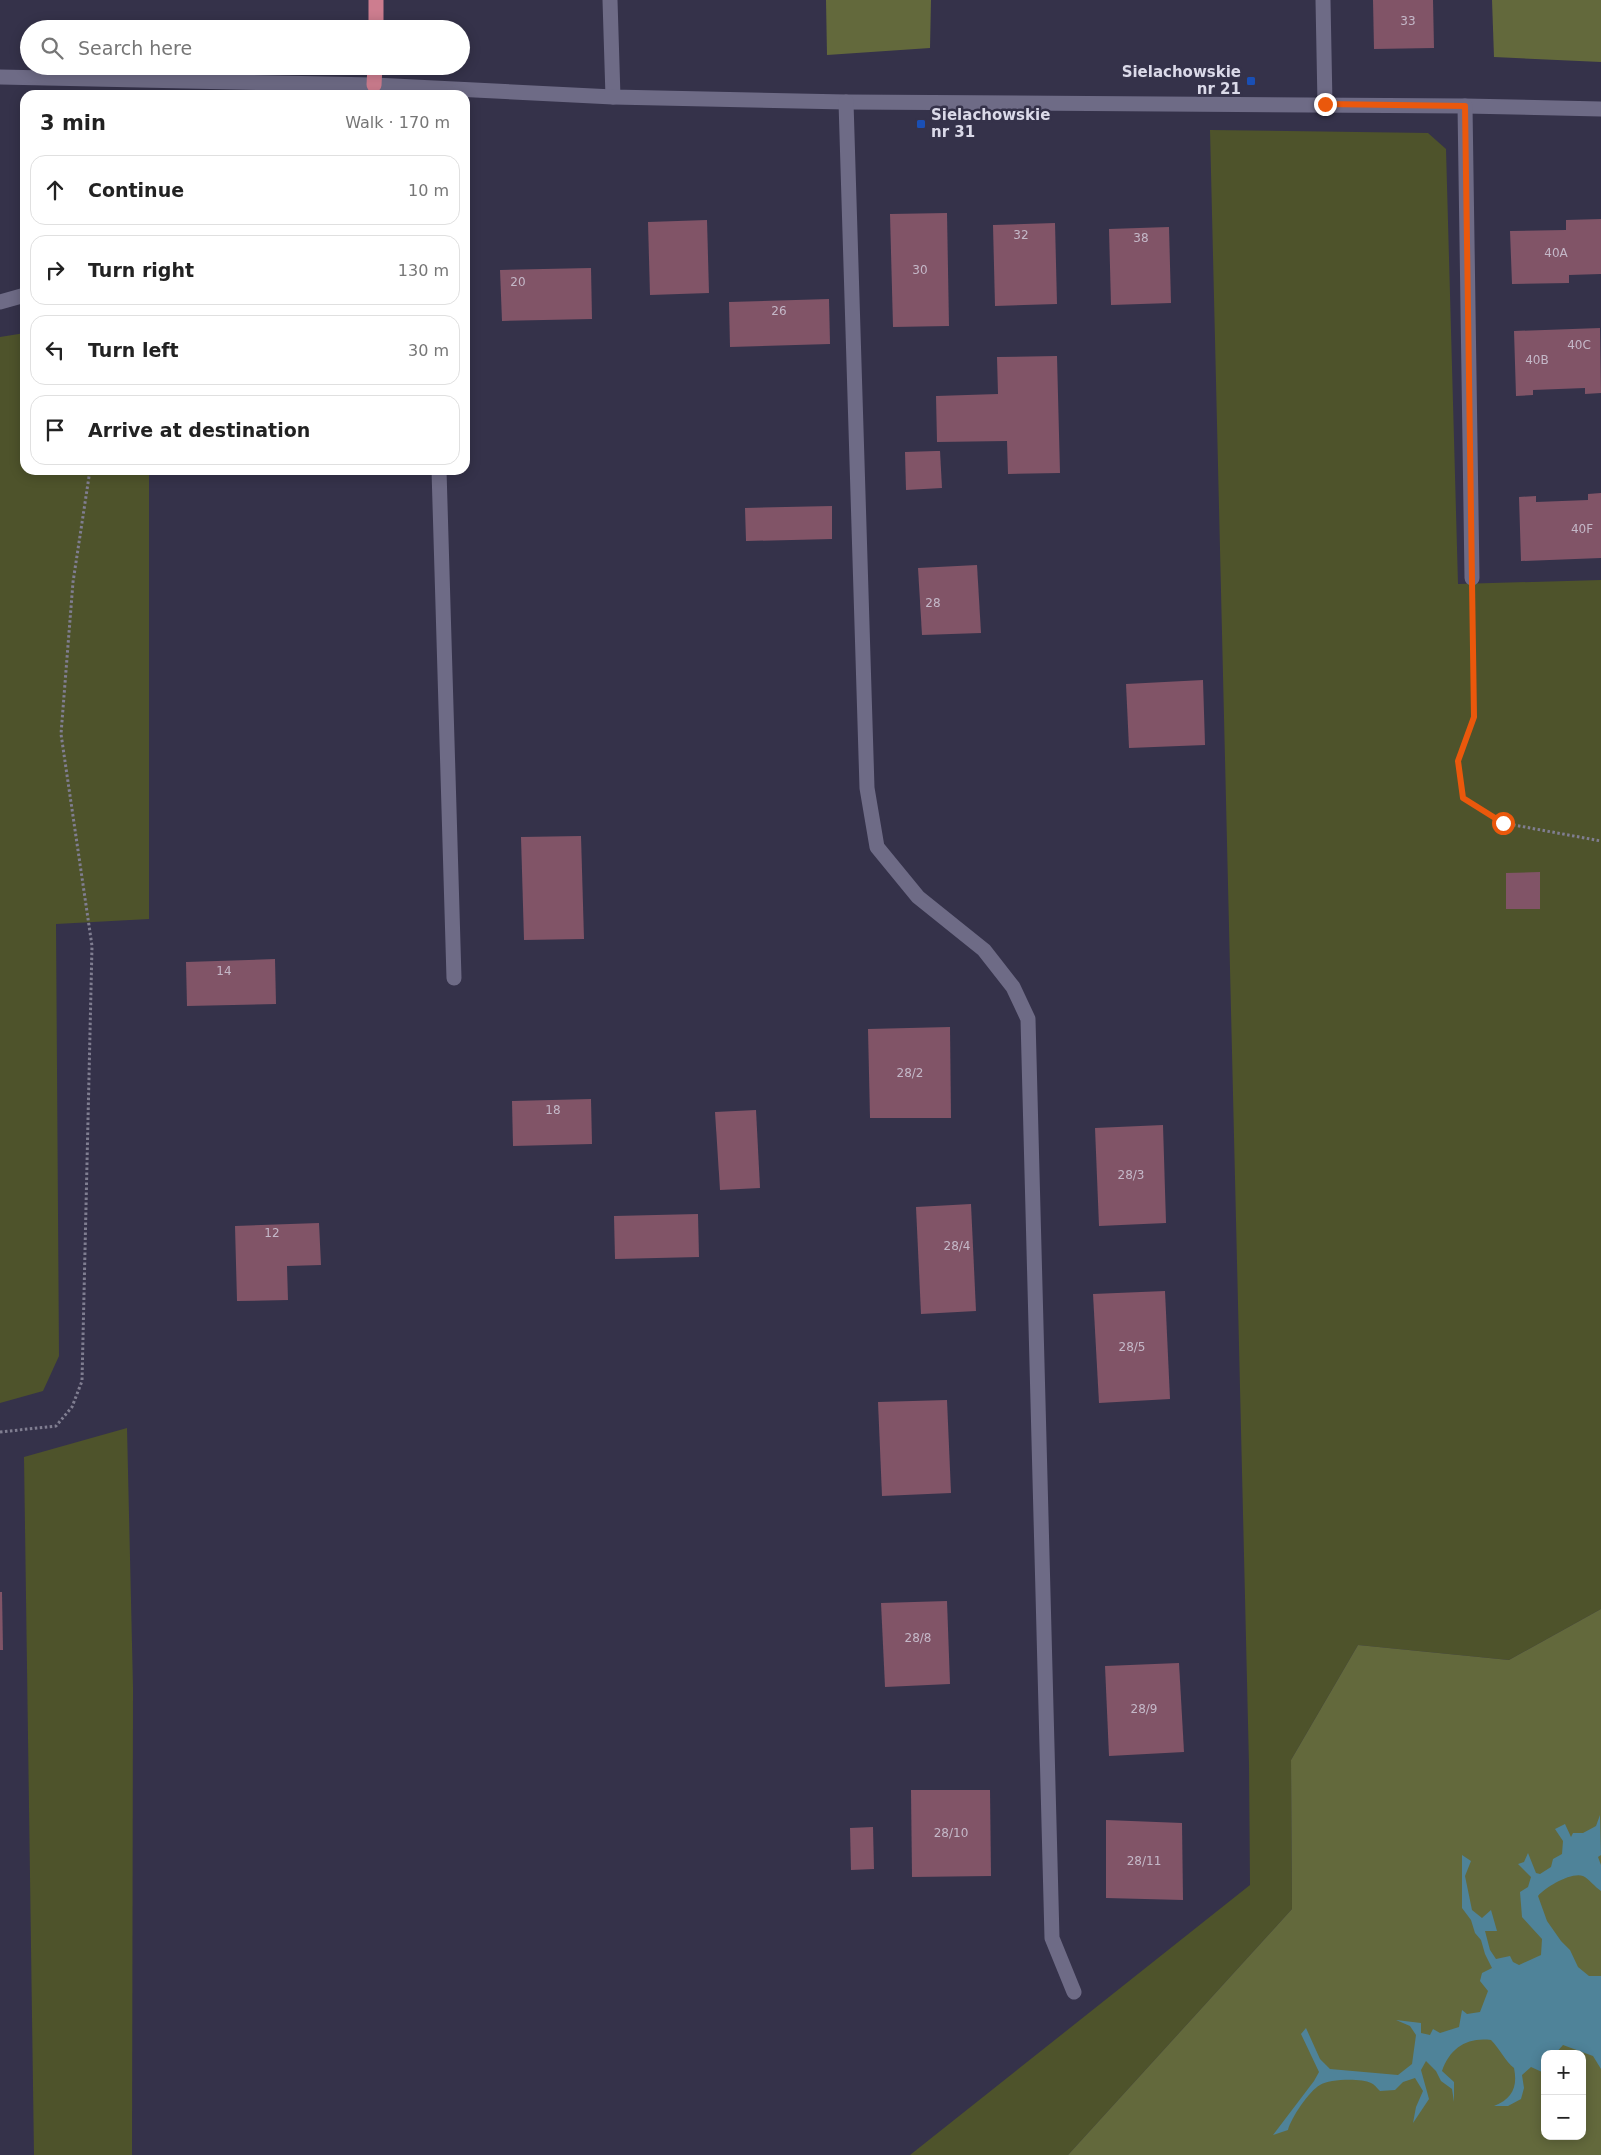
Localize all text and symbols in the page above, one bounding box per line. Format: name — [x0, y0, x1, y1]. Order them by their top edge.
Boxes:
house number: 33 — [1400, 14, 1416, 28]
search box — [20, 20, 470, 75]
icon: search — [38, 34, 66, 62]
text: Search here — [78, 37, 192, 59]
place label: Sielachowskie nr 21 — [1122, 63, 1241, 98]
marker: Sielachowskie nr 21 — [1245, 75, 1257, 87]
route end — [1314, 93, 1337, 116]
place label: Sielachowskie nr 31 — [931, 106, 1050, 141]
text: 3 min — [40, 111, 106, 135]
text: Walk · 170 m — [345, 113, 450, 132]
marker: Sielachowskie nr 31 — [915, 118, 927, 130]
icon: ahead — [41, 176, 69, 204]
text: Continue — [88, 179, 184, 201]
text: 10 m — [408, 181, 449, 200]
house number: 32 — [1013, 228, 1029, 242]
house number: 38 — [1133, 231, 1149, 245]
house number: 40A — [1544, 246, 1569, 260]
icon: right — [41, 256, 69, 284]
text: Turn right — [88, 259, 194, 281]
text: 130 m — [398, 261, 449, 280]
house number: 30 — [912, 263, 928, 277]
house number: 20 — [510, 275, 526, 289]
house number: 26 — [771, 304, 787, 318]
icon: left — [41, 336, 69, 364]
house number: 40C — [1567, 338, 1591, 352]
text: Turn left — [88, 339, 179, 361]
text: 30 m — [408, 341, 449, 360]
house number: 40B — [1525, 353, 1549, 367]
icon: arrive — [41, 416, 69, 444]
text: Arrive at destination — [88, 419, 310, 441]
house number: 40F — [1571, 522, 1593, 536]
house number: 28 — [925, 596, 941, 610]
route start — [1492, 812, 1515, 835]
house number: 14 — [216, 964, 232, 978]
house number: 28/2 — [897, 1066, 923, 1080]
house number: 18 — [545, 1103, 561, 1117]
house number: 28/3 — [1118, 1168, 1144, 1182]
house number: 12 — [264, 1226, 280, 1240]
house number: 28/4 — [944, 1239, 970, 1253]
house number: 28/5 — [1119, 1340, 1145, 1354]
house number: 28/8 — [905, 1631, 931, 1645]
house number: 28/9 — [1131, 1702, 1157, 1716]
house number: 28/10 — [934, 1826, 968, 1840]
house number: 28/11 — [1127, 1854, 1161, 1868]
map controls — [1541, 2050, 1586, 2140]
button: + — [1541, 2050, 1586, 2095]
button: − — [1541, 2095, 1586, 2140]

